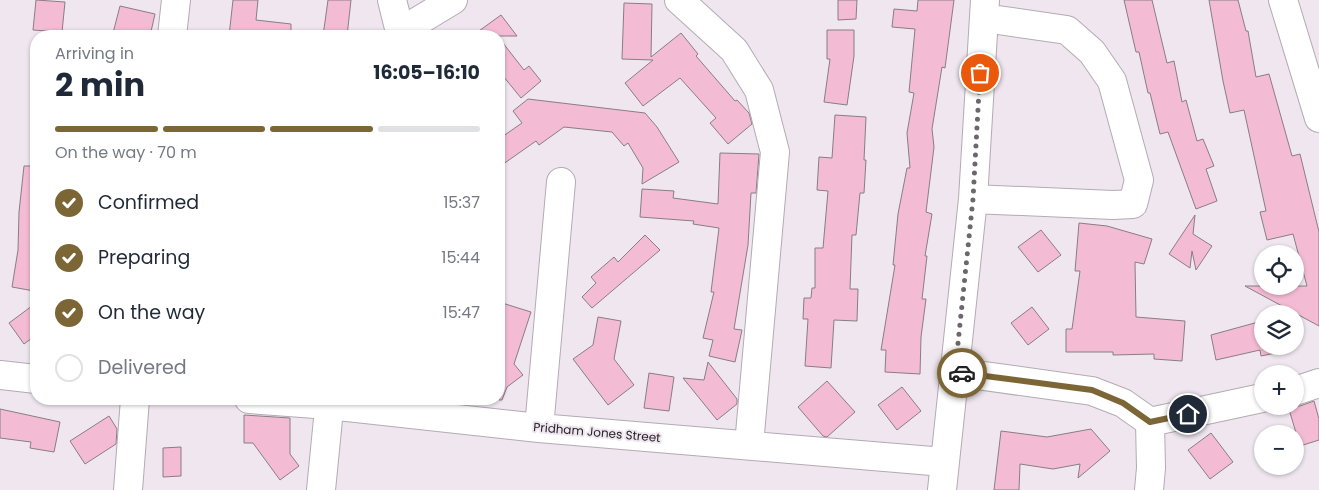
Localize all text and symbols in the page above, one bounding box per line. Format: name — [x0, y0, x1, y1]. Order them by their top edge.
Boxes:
text: Arriving in — [55, 42, 134, 65]
pin — [959, 52, 1001, 94]
text: 16:05–16:10 — [373, 59, 480, 86]
icon: bag — [966, 59, 994, 87]
text: 2 min — [55, 62, 145, 107]
text: On the way · 70 m — [55, 141, 197, 164]
icon: check — [55, 189, 83, 217]
text: Confirmed — [98, 189, 199, 216]
text: 15:37 — [443, 191, 480, 214]
icon: check — [55, 244, 83, 272]
text: Preparing — [98, 244, 190, 271]
map controls — [1254, 245, 1304, 475]
button: locate — [1254, 245, 1304, 295]
text: 15:44 — [441, 246, 480, 269]
icon: check — [55, 299, 83, 327]
text: On the way — [98, 299, 205, 326]
text: 15:47 — [443, 301, 480, 324]
button: layers — [1254, 305, 1304, 355]
courier — [937, 348, 987, 398]
text: Delivered — [98, 354, 187, 381]
icon: car — [948, 359, 976, 387]
button: + — [1254, 365, 1304, 415]
pin — [1167, 393, 1209, 435]
icon: home — [1174, 400, 1202, 428]
street label: Pridham Jones Street — [533, 418, 661, 446]
button: − — [1254, 425, 1304, 475]

